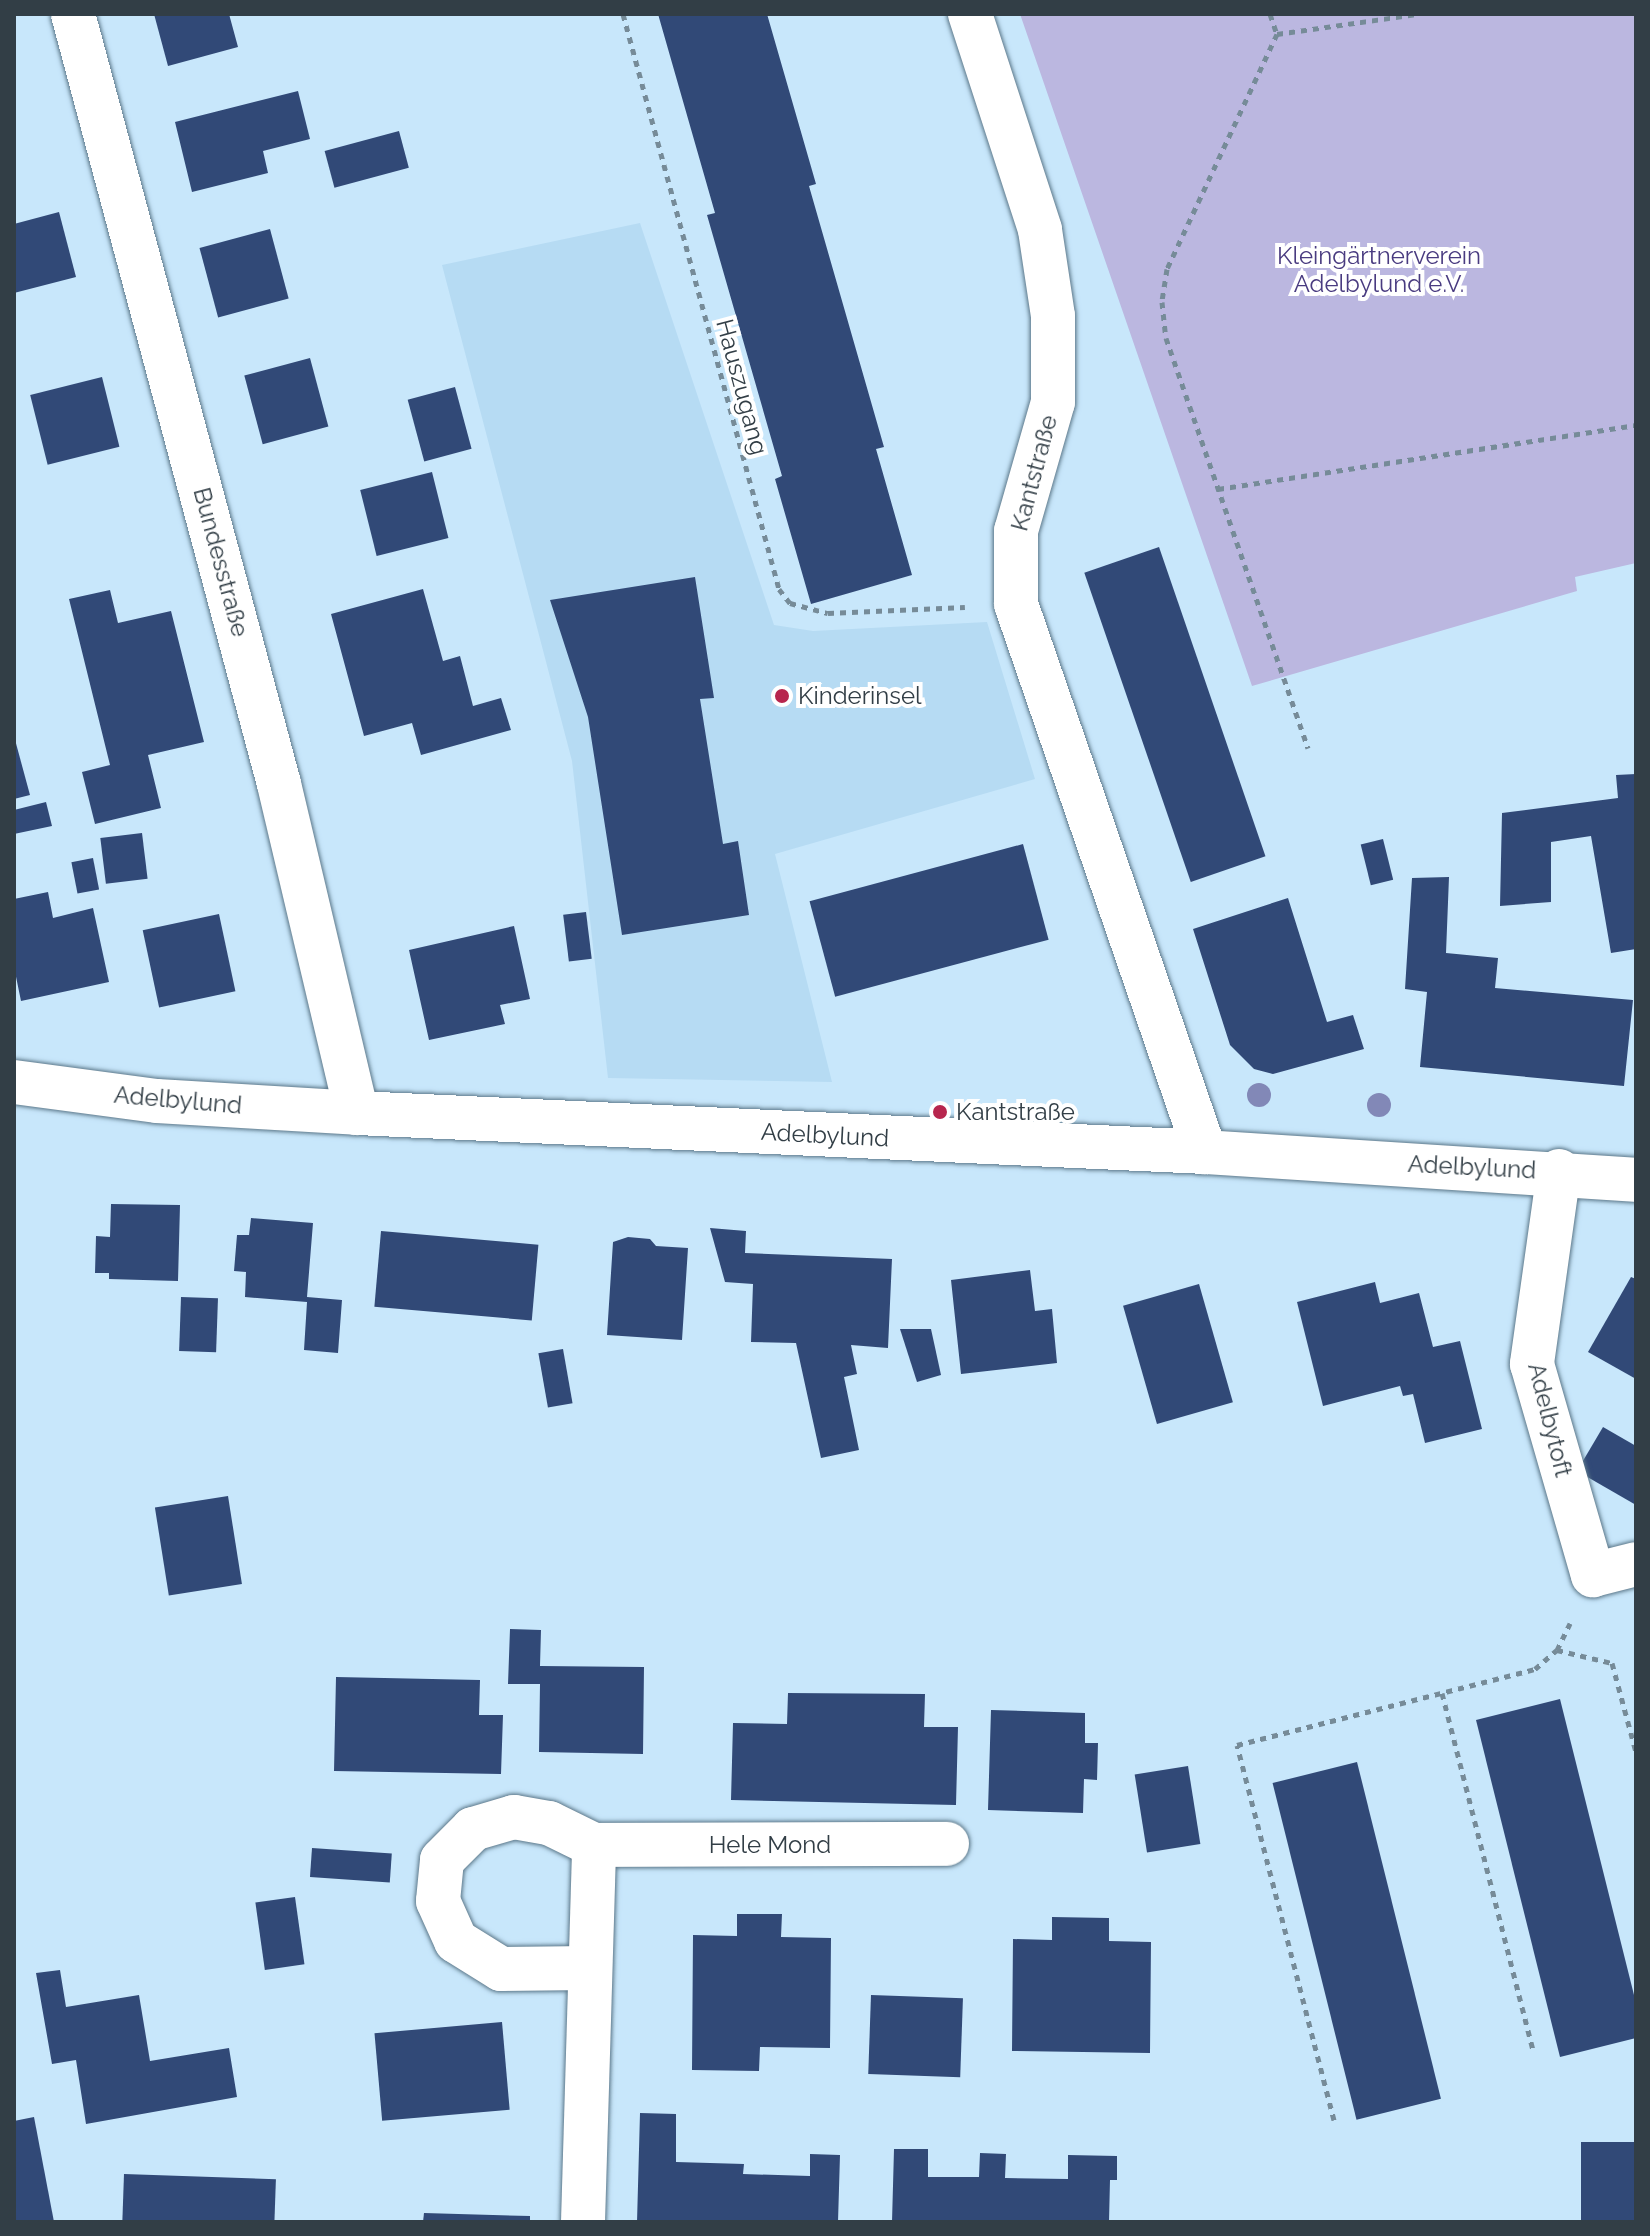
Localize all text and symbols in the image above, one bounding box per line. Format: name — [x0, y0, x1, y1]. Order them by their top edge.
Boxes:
park label: Kleingärtnerverein Adelbylund e.V. — [1277, 242, 1481, 298]
street label: Hauszugang — [710, 316, 774, 458]
street label: Kantstraße — [1005, 412, 1063, 534]
street label: Bundesstraße — [187, 484, 255, 640]
place label: Kinderinsel — [798, 682, 922, 710]
marker: Kinderinsel — [773, 687, 791, 705]
street label: Adelbylund — [113, 1080, 243, 1120]
place label: Kantstraße — [956, 1098, 1075, 1126]
marker: Kantstraße — [931, 1103, 949, 1121]
street label: Adelbylund — [760, 1117, 890, 1153]
street label: Adelbylund — [1407, 1149, 1537, 1185]
street label: Adelbytoft — [1522, 1360, 1578, 1480]
street label: Hele Mond — [709, 1831, 831, 1859]

